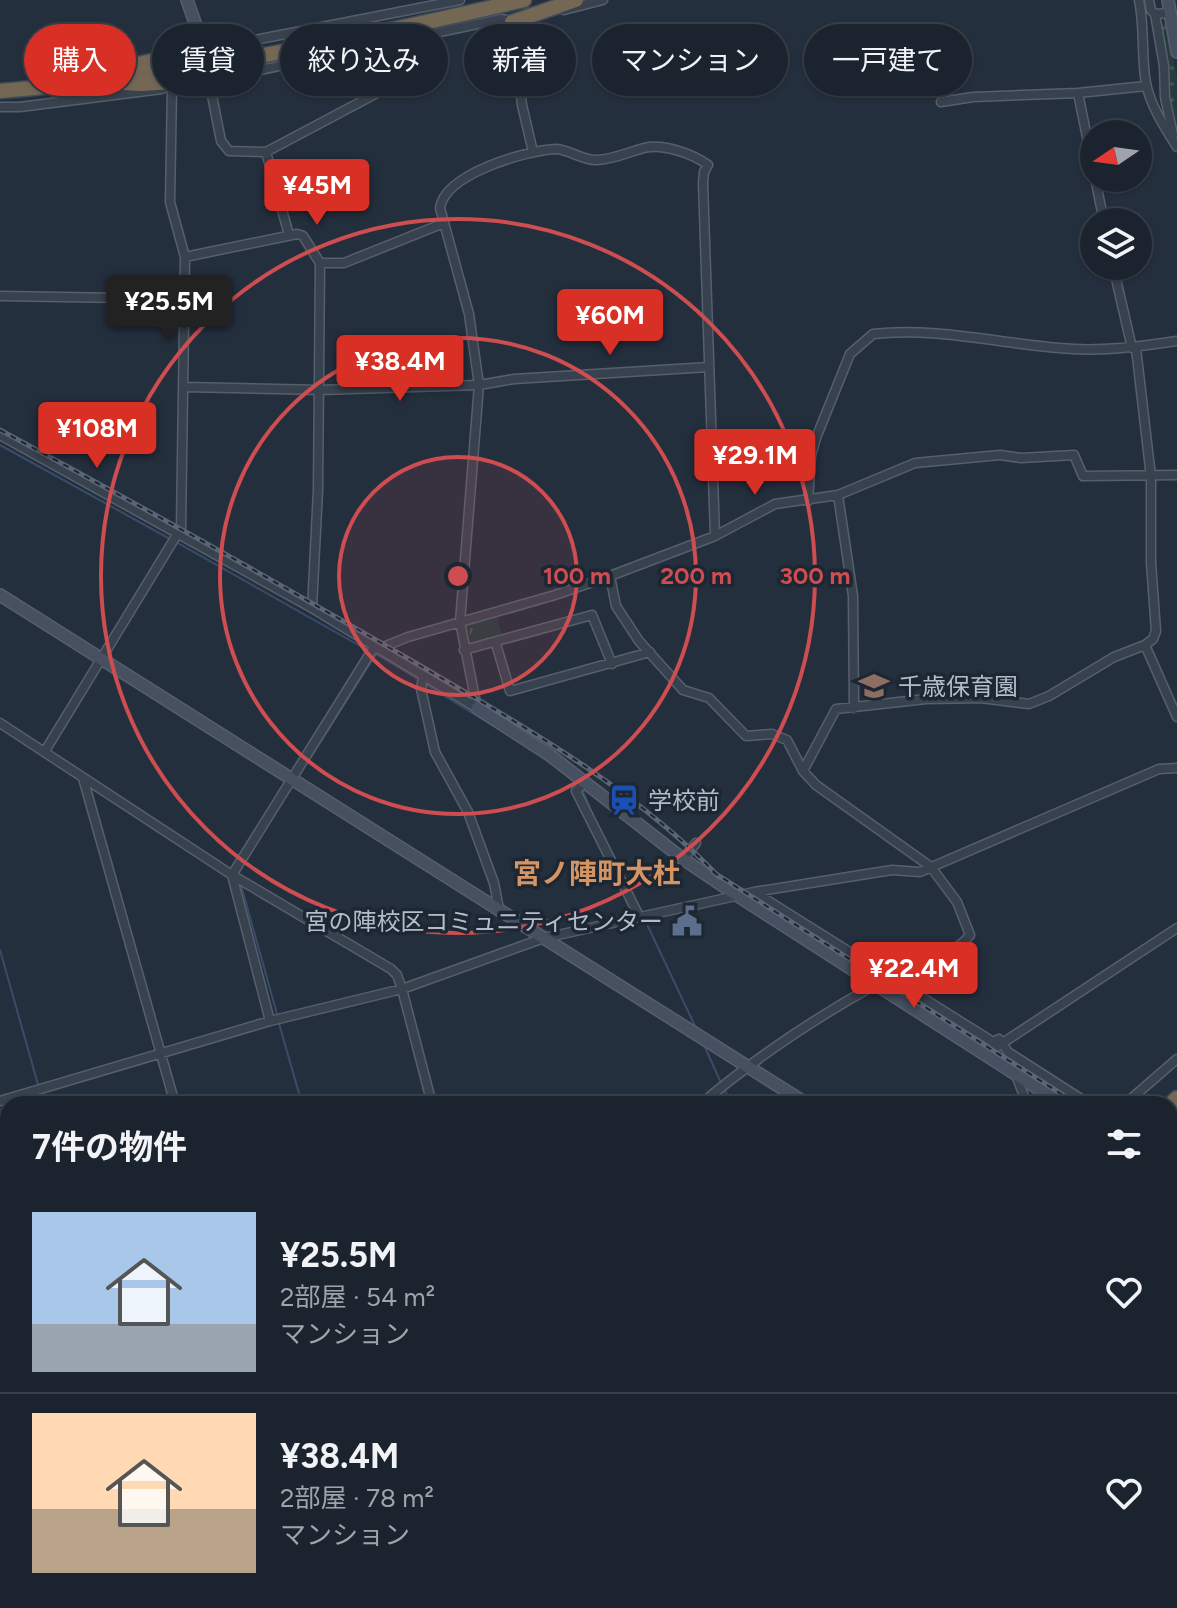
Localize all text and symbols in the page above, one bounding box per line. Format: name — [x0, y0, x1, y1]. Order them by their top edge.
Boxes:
chip: 購入 — [24, 24, 136, 96]
chip: 賃貸 — [152, 24, 264, 96]
chip: 絞り込み — [280, 24, 448, 96]
chip: 新着 — [464, 24, 576, 96]
chip: マンション — [592, 24, 788, 96]
chip: 一戸建て — [804, 24, 972, 96]
north arrow — [1080, 120, 1152, 192]
map controls — [1080, 120, 1152, 280]
pin: ¥45M — [270, 159, 364, 227]
text: ¥45M — [282, 169, 352, 201]
button: layers — [1080, 208, 1152, 280]
pin: ¥25.5M — [104, 275, 234, 343]
text: ¥25.5M — [124, 285, 214, 317]
pin: ¥60M — [563, 289, 657, 357]
text: ¥60M — [575, 299, 645, 331]
pin: ¥38.4M — [335, 335, 465, 403]
text: ¥38.4M — [354, 345, 446, 377]
pin: ¥108M — [41, 402, 153, 470]
text: ¥108M — [56, 412, 138, 444]
pin: ¥29.1M — [690, 429, 820, 497]
text: ¥29.1M — [712, 439, 798, 471]
text: 100 m — [543, 561, 611, 590]
text: 200 m — [660, 561, 732, 590]
text: 300 m — [779, 561, 851, 590]
centre of rings — [444, 562, 472, 590]
school or university icon: 千歳保育園 — [857, 669, 891, 703]
place label: 千歳保育園 — [898, 672, 1018, 701]
station icon: 学校前 — [607, 783, 641, 817]
place label: 学校前 — [648, 786, 720, 815]
district label: 宮ノ陣町大杜 — [513, 856, 681, 890]
public building icon: 宮の陣校区コミュニティセンター — [670, 904, 704, 938]
place label: 宮の陣校区コミュニティセンター — [304, 907, 663, 936]
pin: ¥22.4M — [849, 942, 979, 1010]
text: ¥22.4M — [869, 952, 959, 984]
icon: filters — [1102, 1122, 1146, 1166]
text: 7件の物件 — [32, 1127, 187, 1168]
text: ¥25.5M — [280, 1235, 397, 1276]
icon: home — [96, 1244, 192, 1340]
icon: heart — [1102, 1270, 1146, 1314]
text: 2部屋 · 54 m² — [280, 1281, 435, 1313]
text: マンション — [280, 1318, 410, 1350]
text: ¥38.4M — [280, 1436, 399, 1477]
icon: home — [96, 1445, 192, 1541]
icon: heart — [1102, 1471, 1146, 1515]
text: 2部屋 · 78 m² — [280, 1482, 434, 1514]
text: マンション — [280, 1519, 410, 1551]

